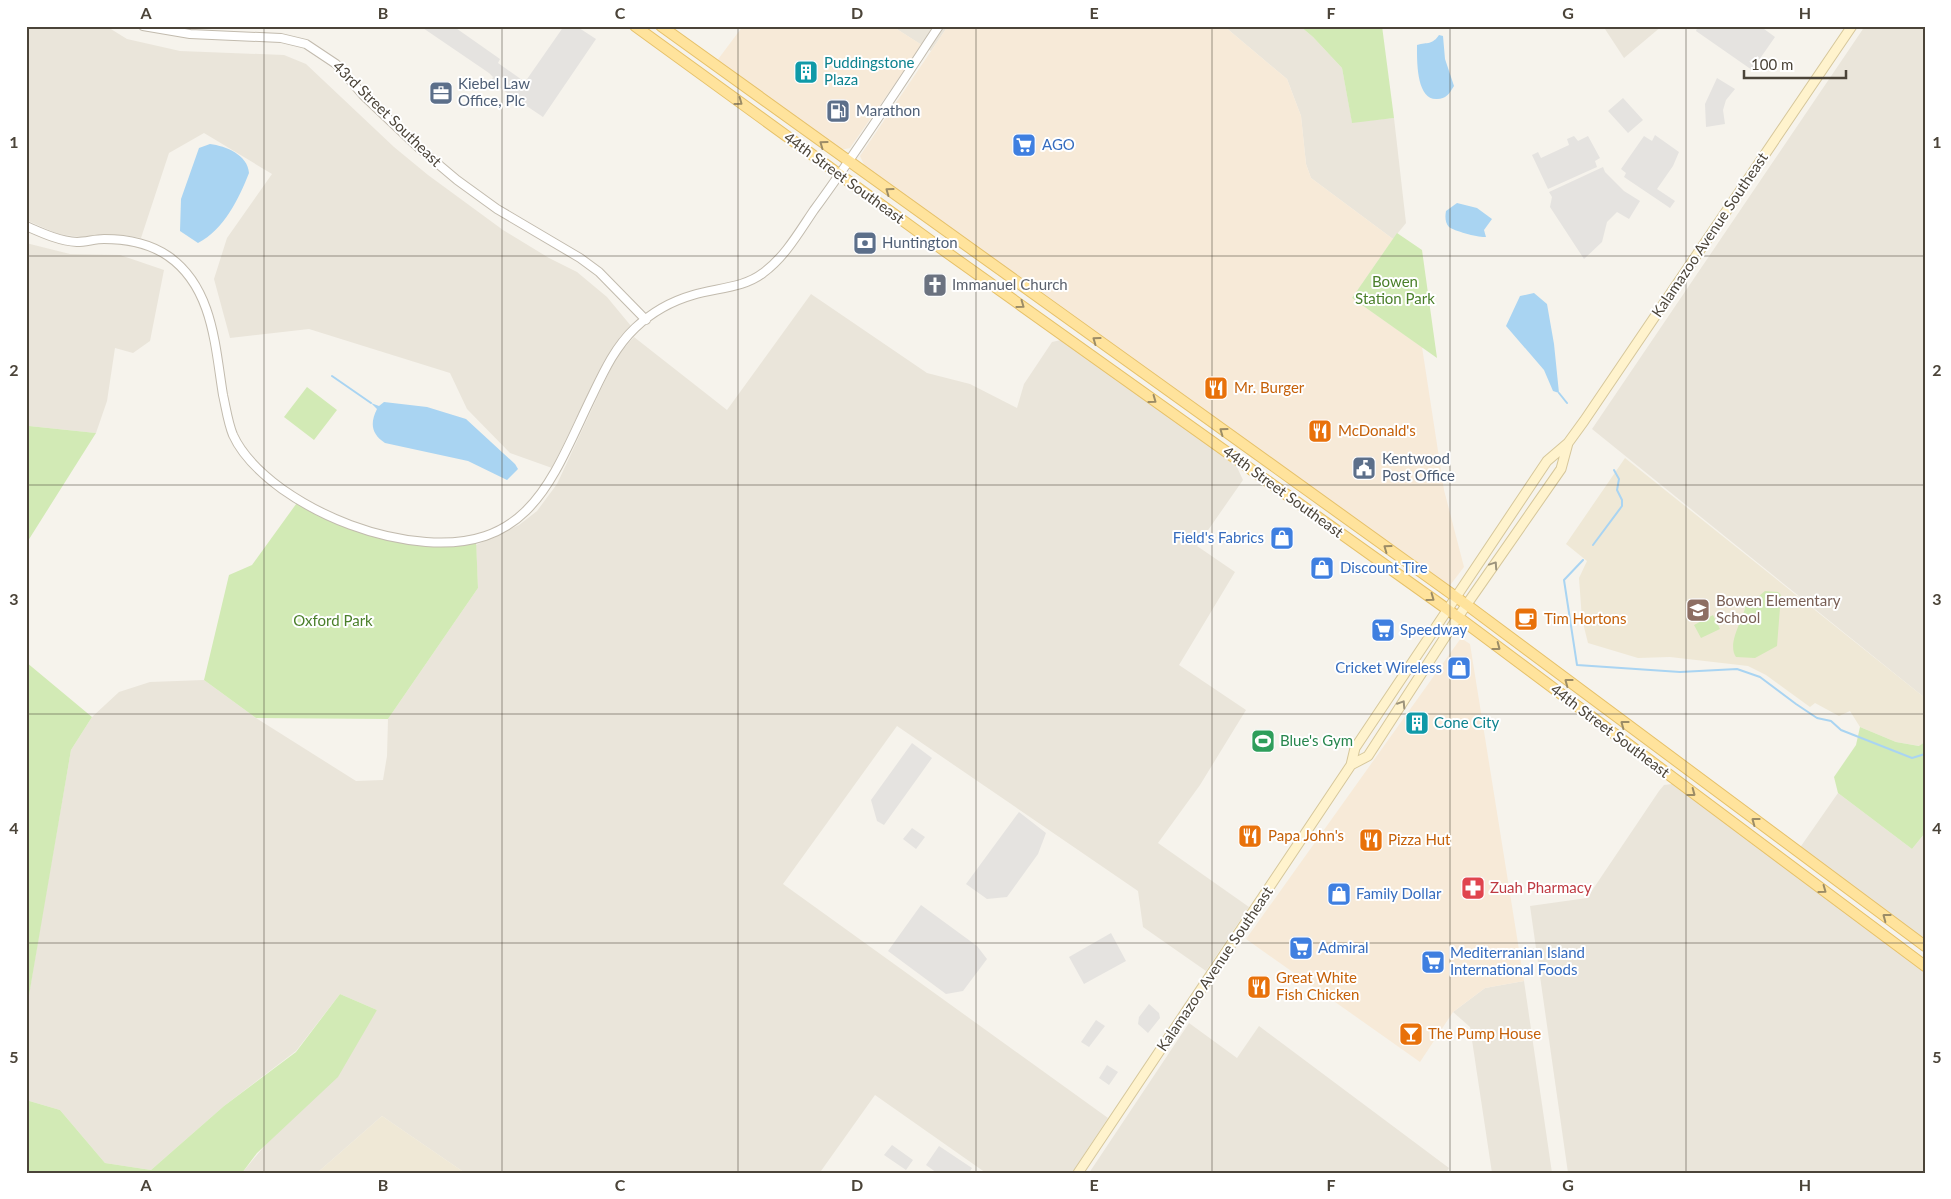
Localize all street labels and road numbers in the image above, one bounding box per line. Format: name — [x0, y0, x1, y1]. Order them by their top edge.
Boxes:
street label: 43rd Street Southeast — [330, 57, 446, 170]
street label: 44th Street Southeast — [781, 128, 909, 227]
street label: Kalamazoo Avenue Southeast — [1647, 148, 1771, 320]
street label: 44th Street Southeast — [1220, 442, 1348, 541]
street label: 44th Street Southeast — [1548, 680, 1674, 781]
street label: Kalamazoo Avenue Southeast — [1152, 882, 1276, 1054]

